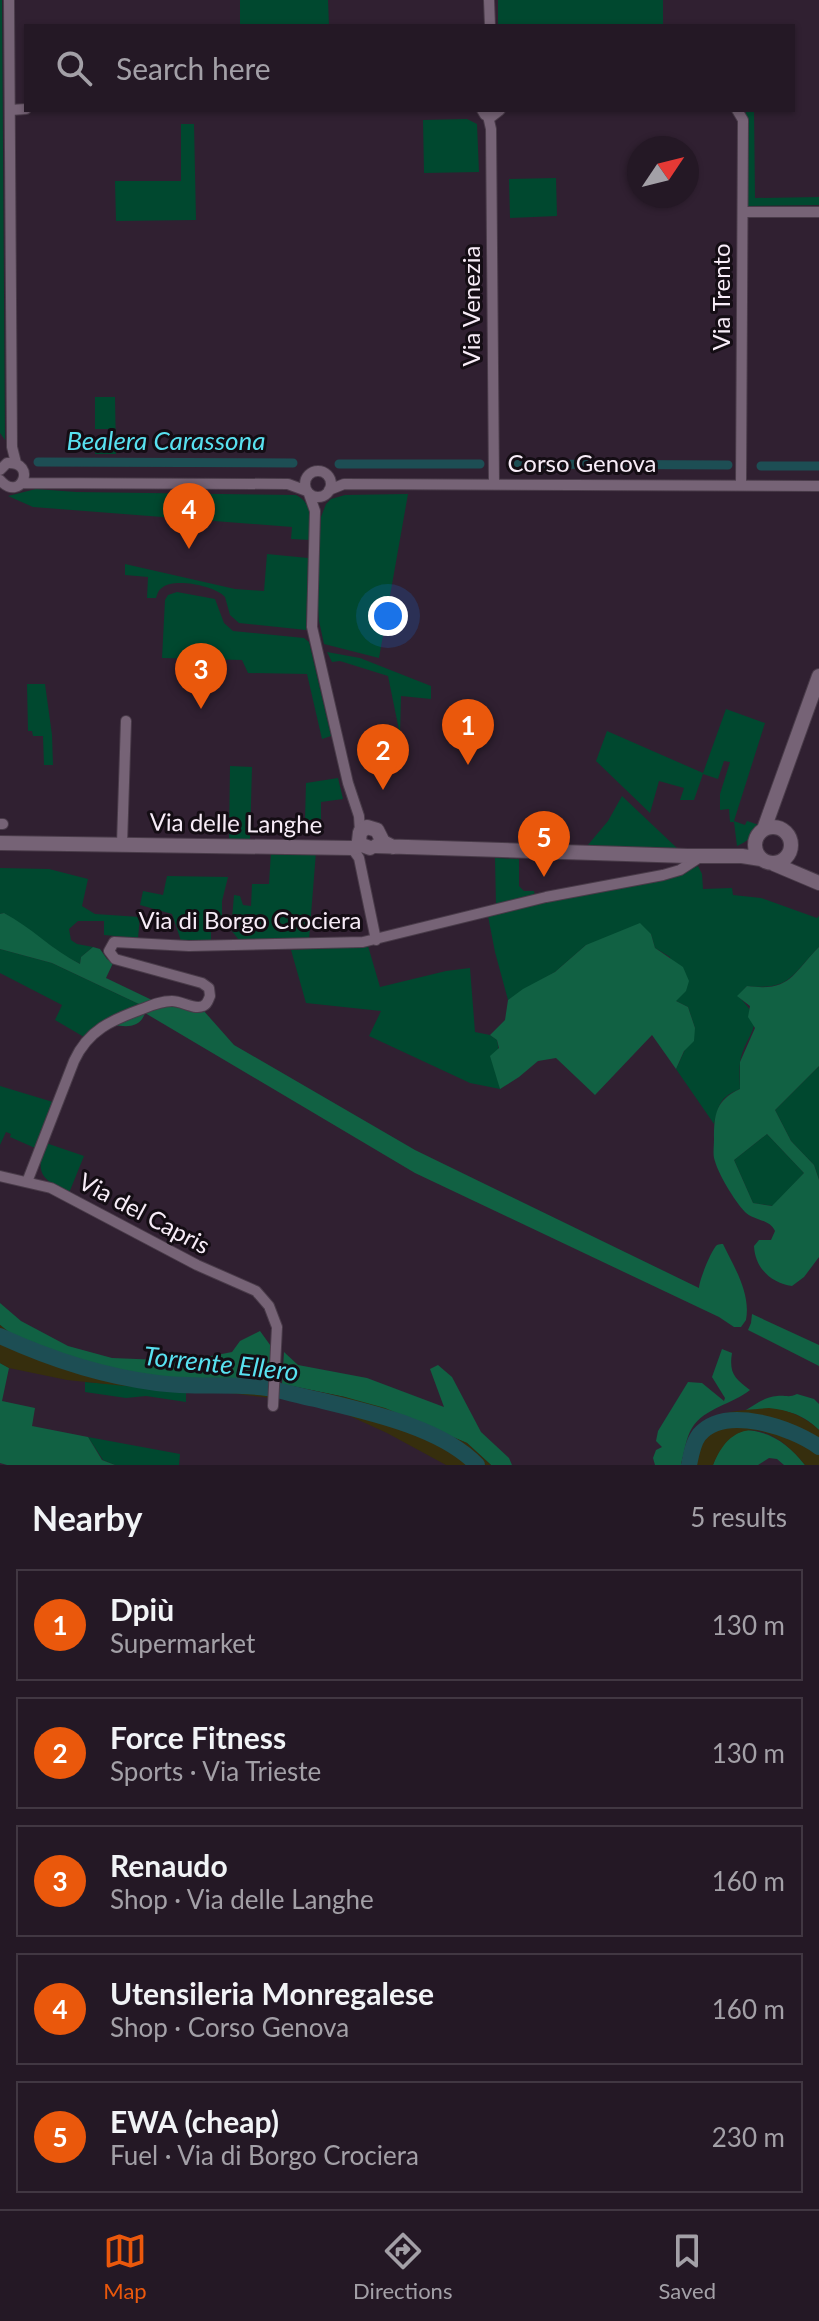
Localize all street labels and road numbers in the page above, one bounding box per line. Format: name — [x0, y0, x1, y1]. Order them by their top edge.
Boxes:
street label: Via Trento — [706, 243, 735, 351]
street label: Via Venezia — [456, 246, 485, 366]
street label: Corso Genova — [508, 448, 656, 477]
street label: Via delle Langhe — [150, 806, 323, 839]
street label: Via di Borgo Crociera — [138, 905, 362, 934]
street label: Via del Capris — [74, 1166, 215, 1259]

